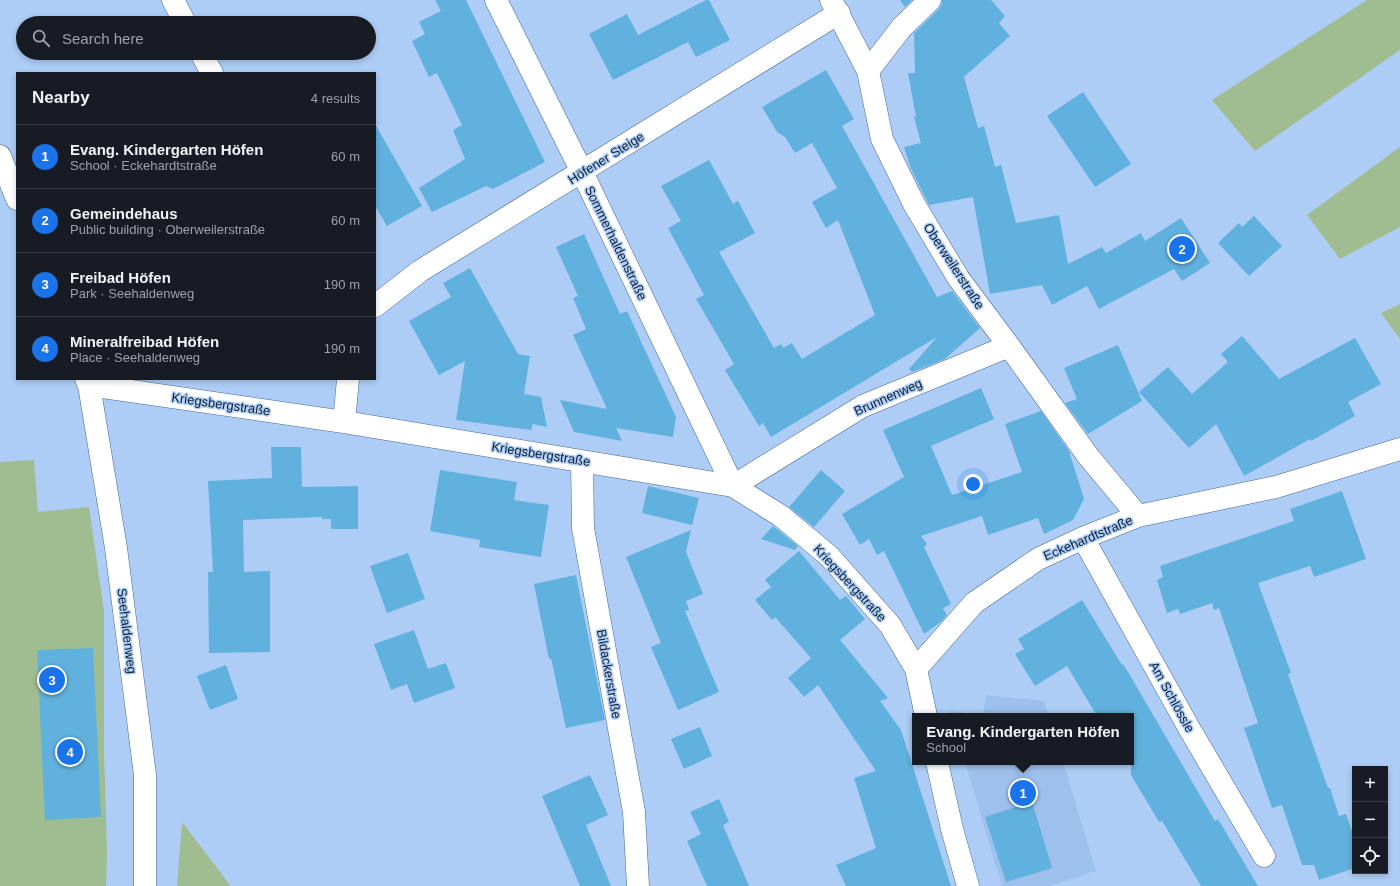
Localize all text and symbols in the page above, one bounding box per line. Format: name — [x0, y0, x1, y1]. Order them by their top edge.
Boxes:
search box — [16, 16, 376, 60]
icon: search — [30, 27, 52, 49]
text: Search here — [62, 30, 144, 47]
text: Nearby — [32, 88, 90, 107]
text: 4 results — [311, 91, 360, 106]
street label: Höfener Steige — [565, 129, 647, 187]
text: Evang. Kindergarten Höfen — [70, 141, 263, 158]
text: 1 — [41, 149, 49, 164]
text: 60 m — [331, 149, 360, 164]
text: School · Eckehardtstraße — [70, 158, 217, 173]
street label: Sommerhaldenstraße — [582, 184, 650, 302]
text: Gemeindehaus — [70, 205, 178, 222]
text: 2 — [41, 213, 49, 228]
text: 60 m — [331, 213, 360, 228]
street label: Oberweilerstraße — [921, 220, 987, 312]
text: Public building · Oberweilerstraße — [70, 222, 265, 237]
pin: 2 — [1169, 234, 1195, 264]
text: Freibad Höfen — [70, 269, 171, 286]
text: 3 — [41, 277, 49, 292]
text: 190 m — [324, 277, 360, 292]
text: Park · Seehaldenweg — [70, 286, 194, 301]
text: Mineralfreibad Höfen — [70, 333, 219, 350]
text: 4 — [41, 341, 49, 356]
text: 190 m — [324, 341, 360, 356]
text: Place · Seehaldenweg — [70, 350, 200, 365]
street label: Brunnenweg — [852, 375, 924, 419]
street label: Kriegsbergstraße — [171, 390, 271, 418]
street label: Kriegsbergstraße — [491, 439, 591, 469]
your location — [963, 474, 983, 494]
street label: Eckehardtstraße — [1041, 512, 1135, 564]
street label: Kriegsbergstraße — [811, 541, 889, 625]
street label: Seehaldenweg — [114, 587, 140, 675]
street label: Bildackerstraße — [594, 628, 624, 720]
street label: Am Schlössle — [1146, 659, 1198, 735]
pin: 3 — [39, 665, 65, 695]
popup — [912, 713, 1134, 765]
text: Evang. Kindergarten Höfen — [926, 723, 1120, 740]
pin: 4 — [57, 737, 83, 767]
text: School — [926, 740, 966, 755]
map controls — [1352, 766, 1388, 874]
button: + — [1352, 766, 1388, 802]
pin: 1 — [1010, 778, 1036, 808]
button: − — [1352, 802, 1388, 838]
button: locate — [1352, 838, 1388, 874]

